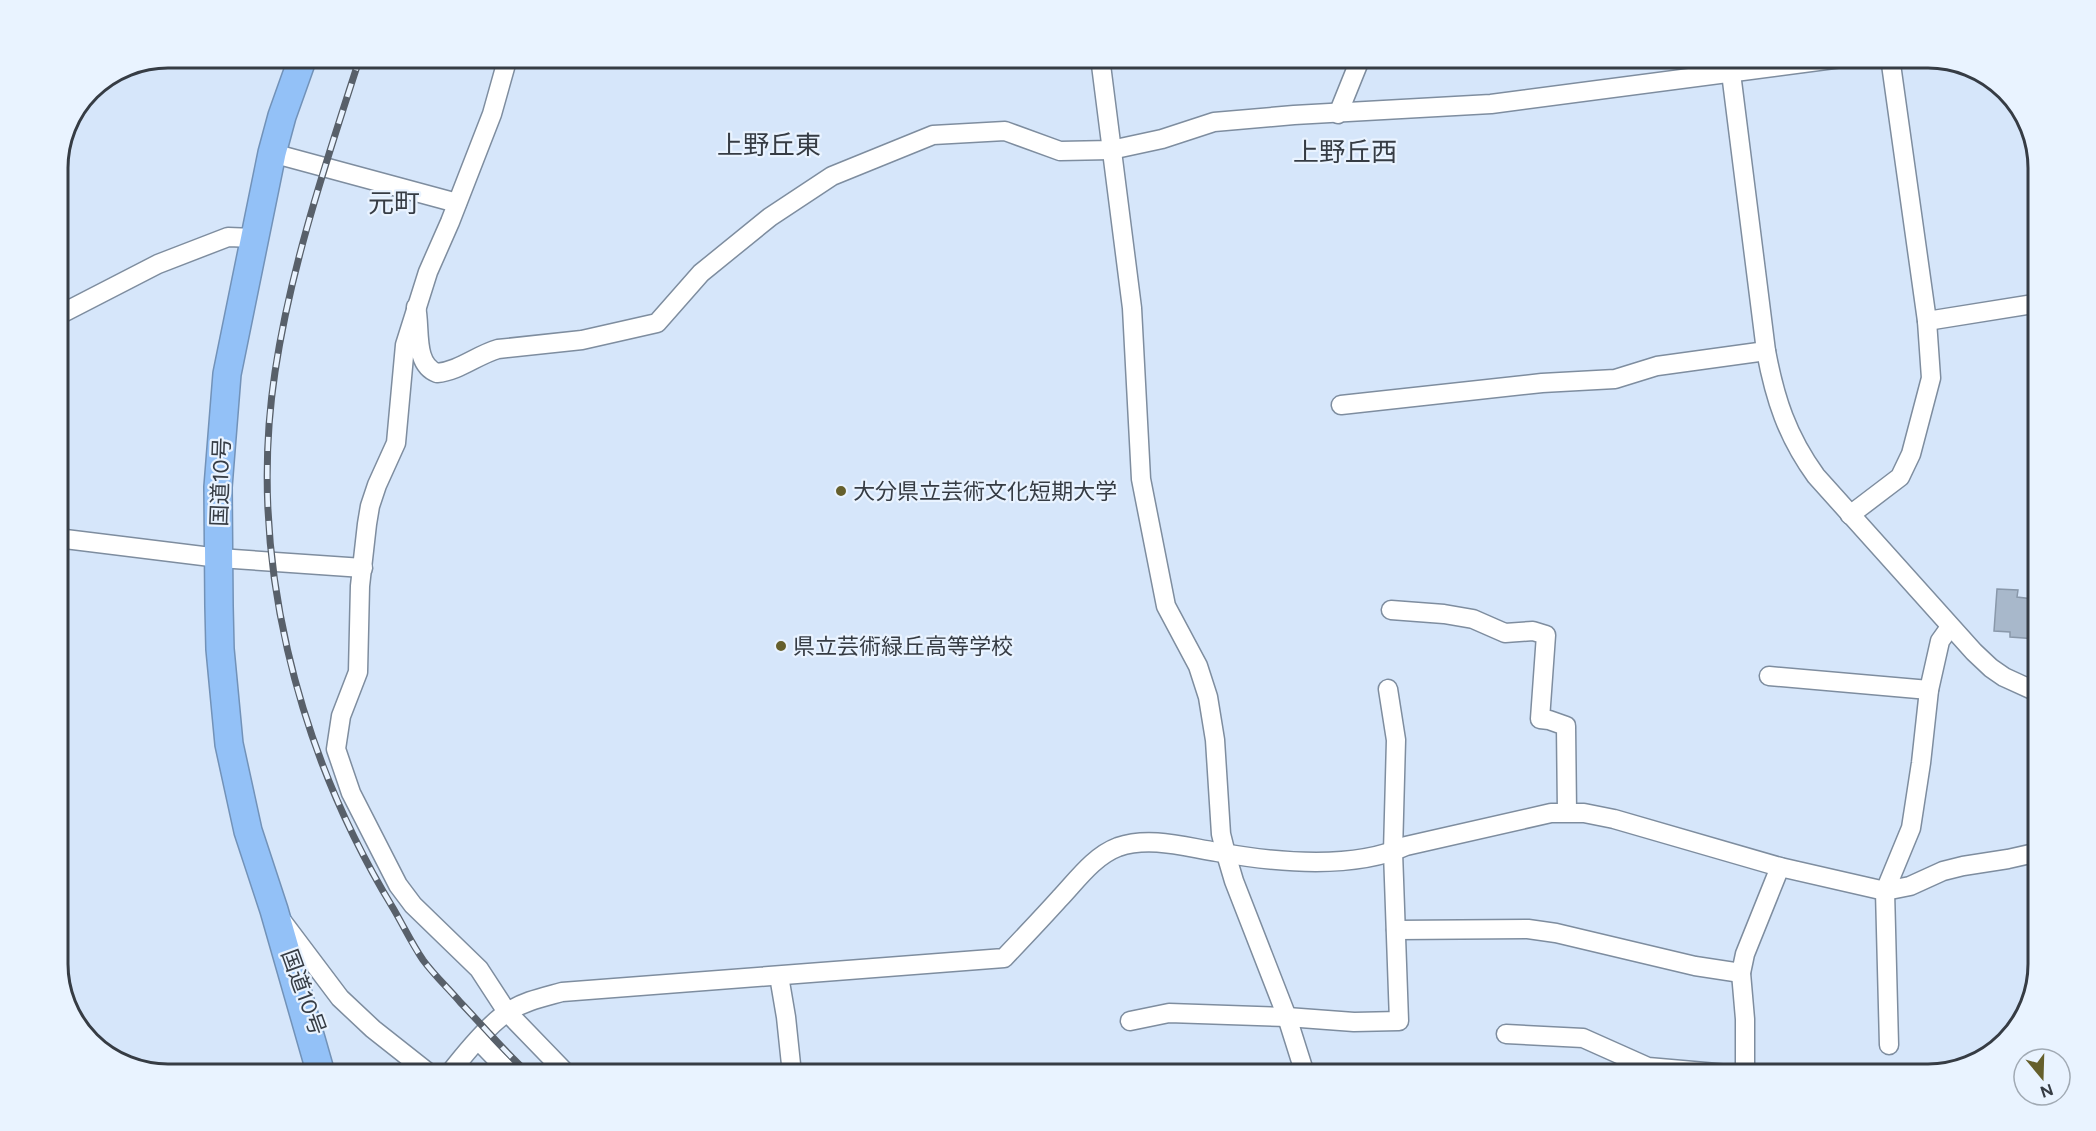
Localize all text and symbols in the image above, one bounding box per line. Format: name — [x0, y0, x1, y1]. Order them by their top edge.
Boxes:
district label: 上野丘東 — [717, 129, 821, 161]
district label: 上野丘西 — [1293, 136, 1397, 168]
district label: 元町 — [368, 187, 420, 219]
street label: 国道10号 — [205, 437, 236, 527]
place label: 大分県立芸術文化短期大学 — [853, 478, 1117, 505]
marker: 大分県立芸術文化短期大学 — [834, 484, 848, 498]
place label: 県立芸術緑丘高等学校 — [793, 633, 1013, 660]
marker: 県立芸術緑丘高等学校 — [774, 639, 788, 653]
street label: 国道10号 — [276, 946, 331, 1039]
north arrow — [2012, 1047, 2072, 1107]
text: N — [2038, 1080, 2056, 1102]

